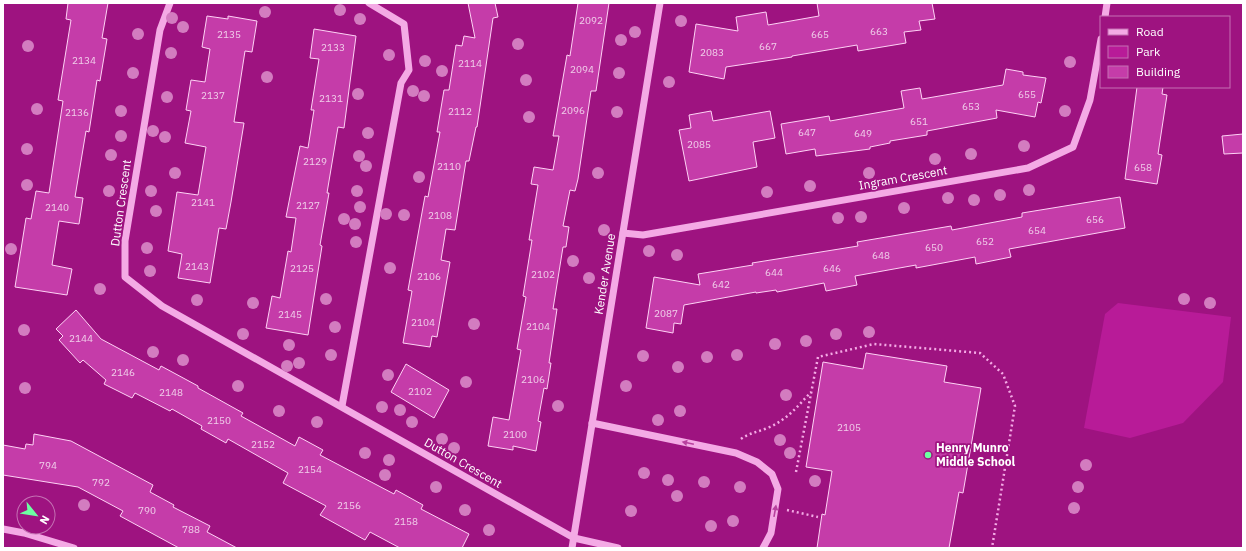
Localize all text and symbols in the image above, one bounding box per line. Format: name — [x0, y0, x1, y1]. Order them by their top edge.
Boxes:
house number: 2092 — [579, 14, 603, 27]
legend — [1100, 16, 1230, 88]
text: Road — [1136, 24, 1164, 39]
house number: 663 — [870, 25, 888, 38]
house number: 2135 — [217, 28, 241, 41]
house number: 665 — [811, 28, 829, 41]
house number: 667 — [759, 40, 777, 53]
house number: 2133 — [321, 41, 345, 54]
text: Park — [1136, 44, 1161, 59]
house number: 2083 — [700, 46, 724, 59]
house number: 2134 — [72, 54, 96, 67]
house number: 2114 — [458, 57, 482, 70]
house number: 2094 — [570, 63, 594, 76]
text: Building — [1136, 64, 1181, 79]
house number: 655 — [1018, 88, 1036, 101]
house number: 2137 — [201, 89, 225, 102]
house number: 2131 — [319, 92, 343, 105]
house number: 653 — [962, 100, 980, 113]
house number: 2096 — [561, 104, 585, 117]
house number: 2112 — [448, 105, 472, 118]
house number: 2136 — [65, 106, 89, 119]
house number: 651 — [910, 115, 928, 128]
house number: 647 — [798, 126, 816, 139]
house number: 649 — [854, 127, 872, 140]
house number: 2085 — [687, 138, 711, 151]
house number: 2129 — [303, 155, 327, 168]
street label: Dutton Crescent — [107, 159, 134, 247]
house number: 2110 — [437, 160, 461, 173]
house number: 658 — [1134, 161, 1152, 174]
street label: Ingram Crescent — [857, 162, 948, 193]
house number: 2141 — [191, 196, 215, 209]
house number: 2127 — [296, 199, 320, 212]
house number: 2140 — [45, 201, 69, 214]
house number: 2108 — [428, 209, 452, 222]
house number: 656 — [1086, 213, 1104, 226]
house number: 654 — [1028, 224, 1046, 237]
street label: Kender Avenue — [591, 232, 618, 315]
house number: 652 — [976, 235, 994, 248]
house number: 650 — [925, 241, 943, 254]
house number: 648 — [872, 249, 890, 262]
house number: 2143 — [185, 260, 209, 273]
house number: 2125 — [290, 262, 314, 275]
house number: 646 — [823, 262, 841, 275]
house number: 644 — [765, 266, 783, 279]
house number: 2102 — [531, 268, 555, 281]
house number: 2106 — [417, 270, 441, 283]
house number: 642 — [712, 278, 730, 291]
house number: 2087 — [654, 307, 678, 320]
house number: 2145 — [278, 308, 302, 321]
house number: 2104 — [411, 316, 435, 329]
house number: 2104 — [526, 320, 550, 333]
house number: 2144 — [69, 332, 93, 345]
house number: 2146 — [111, 366, 135, 379]
house number: 2106 — [521, 373, 545, 386]
house number: 2102 — [408, 385, 432, 398]
house number: 2148 — [159, 386, 183, 399]
house number: 2150 — [207, 414, 231, 427]
house number: 2105 — [837, 421, 861, 434]
house number: 2100 — [503, 428, 527, 441]
street label: Dutton Crescent — [422, 434, 505, 491]
house number: 2152 — [251, 438, 275, 451]
one-way arrow — [682, 439, 695, 445]
place label: Henry Munro Middle School — [936, 440, 1015, 469]
marker: Henry Munro Middle School — [923, 450, 933, 460]
house number: 794 — [39, 459, 57, 472]
house number: 2154 — [298, 463, 322, 476]
house number: 792 — [92, 476, 110, 489]
north arrow — [16, 495, 56, 535]
house number: 2156 — [337, 499, 361, 512]
house number: 790 — [138, 504, 156, 517]
one-way arrow — [772, 505, 778, 518]
text: N — [37, 513, 53, 527]
house number: 2158 — [394, 515, 418, 528]
house number: 788 — [182, 523, 200, 536]

